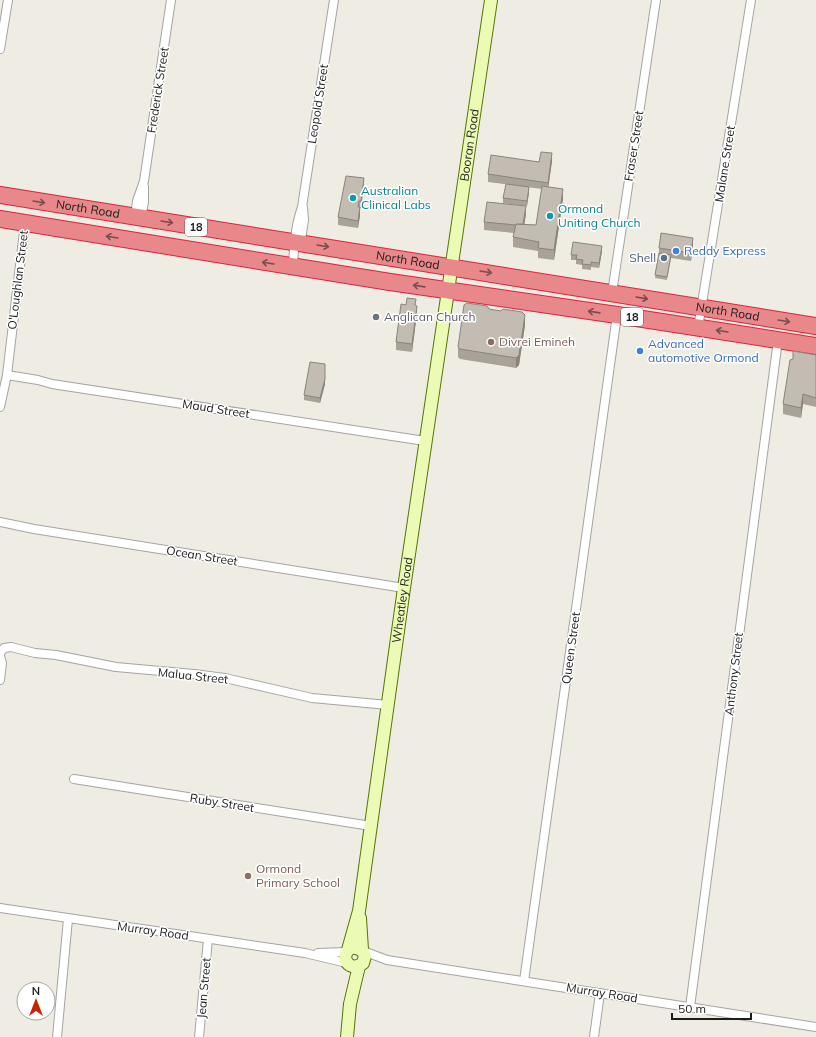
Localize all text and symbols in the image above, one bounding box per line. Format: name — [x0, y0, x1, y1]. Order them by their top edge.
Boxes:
street label: Frederick Street — [143, 46, 172, 134]
street label: Leopold Street — [304, 63, 331, 145]
street label: Booran Road — [456, 108, 482, 182]
street label: Fraser Street — [621, 110, 646, 182]
street label: Malane Street — [711, 125, 738, 203]
place label: Australian Clinical Labs — [361, 183, 431, 212]
marker: Australian Clinical Labs — [348, 193, 358, 203]
street label: North Road — [55, 196, 121, 221]
one-way arrow — [32, 198, 45, 206]
place label: Ormond Uniting Church — [558, 201, 641, 230]
marker: Ormond Uniting Church — [545, 211, 555, 221]
one-way arrow — [160, 218, 173, 226]
road number: 18 — [185, 218, 207, 236]
street label: O'Loughlan Street — [4, 229, 31, 330]
one-way arrow — [106, 233, 119, 241]
one-way arrow — [316, 243, 329, 251]
place label: Reddy Express — [684, 243, 766, 258]
marker: Reddy Express — [671, 246, 681, 256]
street label: North Road — [375, 247, 441, 272]
place label: Shell — [629, 250, 656, 265]
marker: Shell — [659, 253, 669, 263]
one-way arrow — [262, 259, 275, 267]
one-way arrow — [479, 268, 492, 276]
one-way arrow — [413, 282, 426, 290]
one-way arrow — [635, 294, 648, 302]
street label: North Road — [695, 299, 761, 324]
one-way arrow — [588, 308, 601, 316]
road number: 18 — [621, 308, 643, 326]
place label: Anglican Church — [384, 309, 475, 324]
marker: Anglican Church — [371, 312, 381, 322]
one-way arrow — [777, 317, 790, 325]
one-way arrow — [716, 327, 729, 335]
place label: Divrei Emineh — [499, 334, 575, 349]
place label: Advanced automotive Ormond — [648, 336, 759, 365]
marker: Divrei Emineh — [486, 337, 496, 347]
marker: Advanced automotive Ormond — [635, 346, 645, 356]
street label: Maud Street — [181, 396, 251, 421]
street label: Ocean Street — [165, 542, 239, 569]
street label: Wheatley Road — [388, 556, 415, 644]
street label: Queen Street — [558, 611, 583, 685]
street label: Anthony Street — [721, 632, 746, 716]
street label: Malua Street — [157, 664, 229, 687]
street label: Ruby Street — [189, 790, 255, 815]
place label: Ormond Primary School — [256, 861, 340, 890]
marker: Ormond Primary School — [243, 871, 253, 881]
street label: Murray Road — [116, 918, 190, 943]
street label: Jean Street — [193, 957, 214, 1019]
street label: Murray Road — [565, 979, 639, 1006]
north arrow — [16, 981, 56, 1021]
text: N — [32, 984, 40, 998]
scale bar — [672, 995, 751, 1021]
text: 50 m — [678, 1001, 706, 1016]

